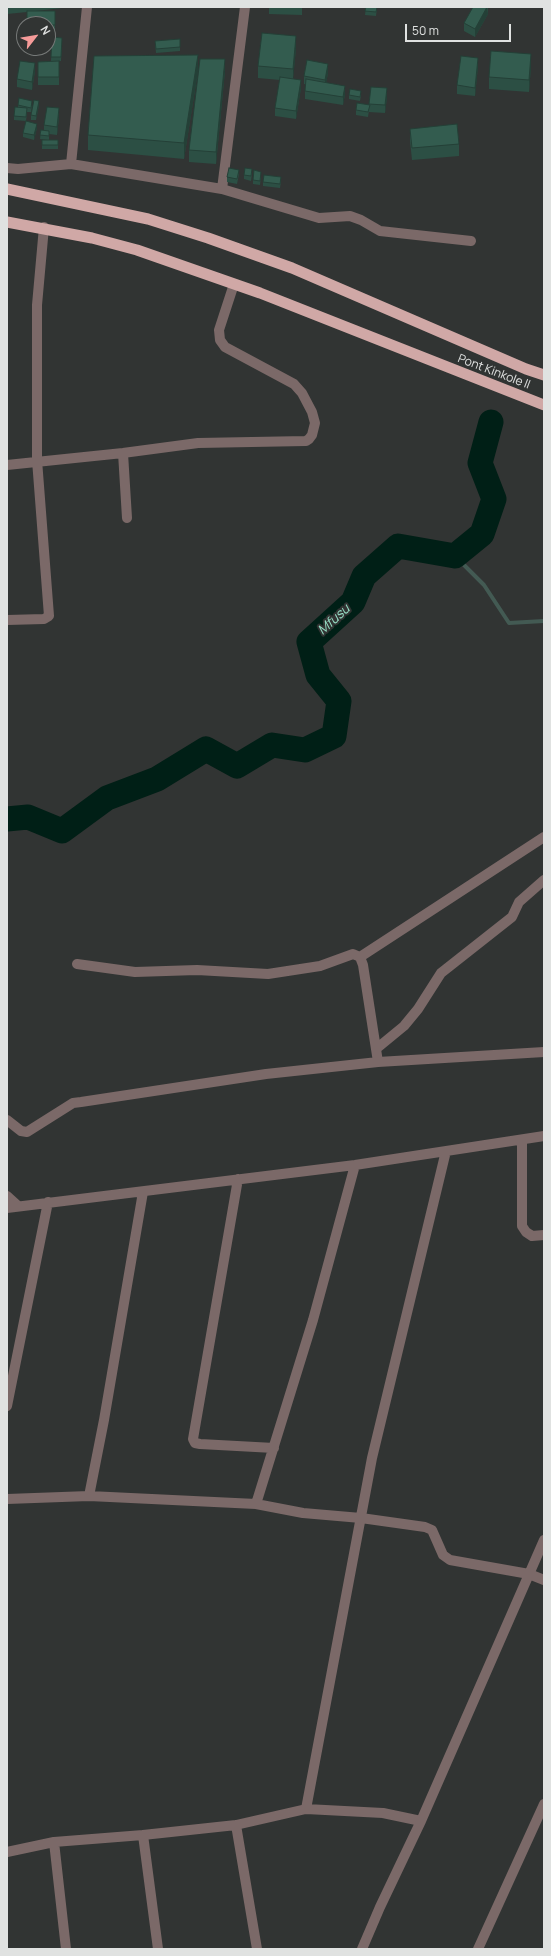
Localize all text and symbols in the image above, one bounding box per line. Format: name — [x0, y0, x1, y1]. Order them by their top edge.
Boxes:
north arrow — [16, 16, 56, 56]
scale bar — [407, 16, 513, 42]
text: 50 m — [412, 22, 439, 39]
text: N — [37, 23, 54, 37]
street label: Pont Kinkole II — [456, 352, 532, 392]
water label: Mfusu — [315, 602, 353, 638]

